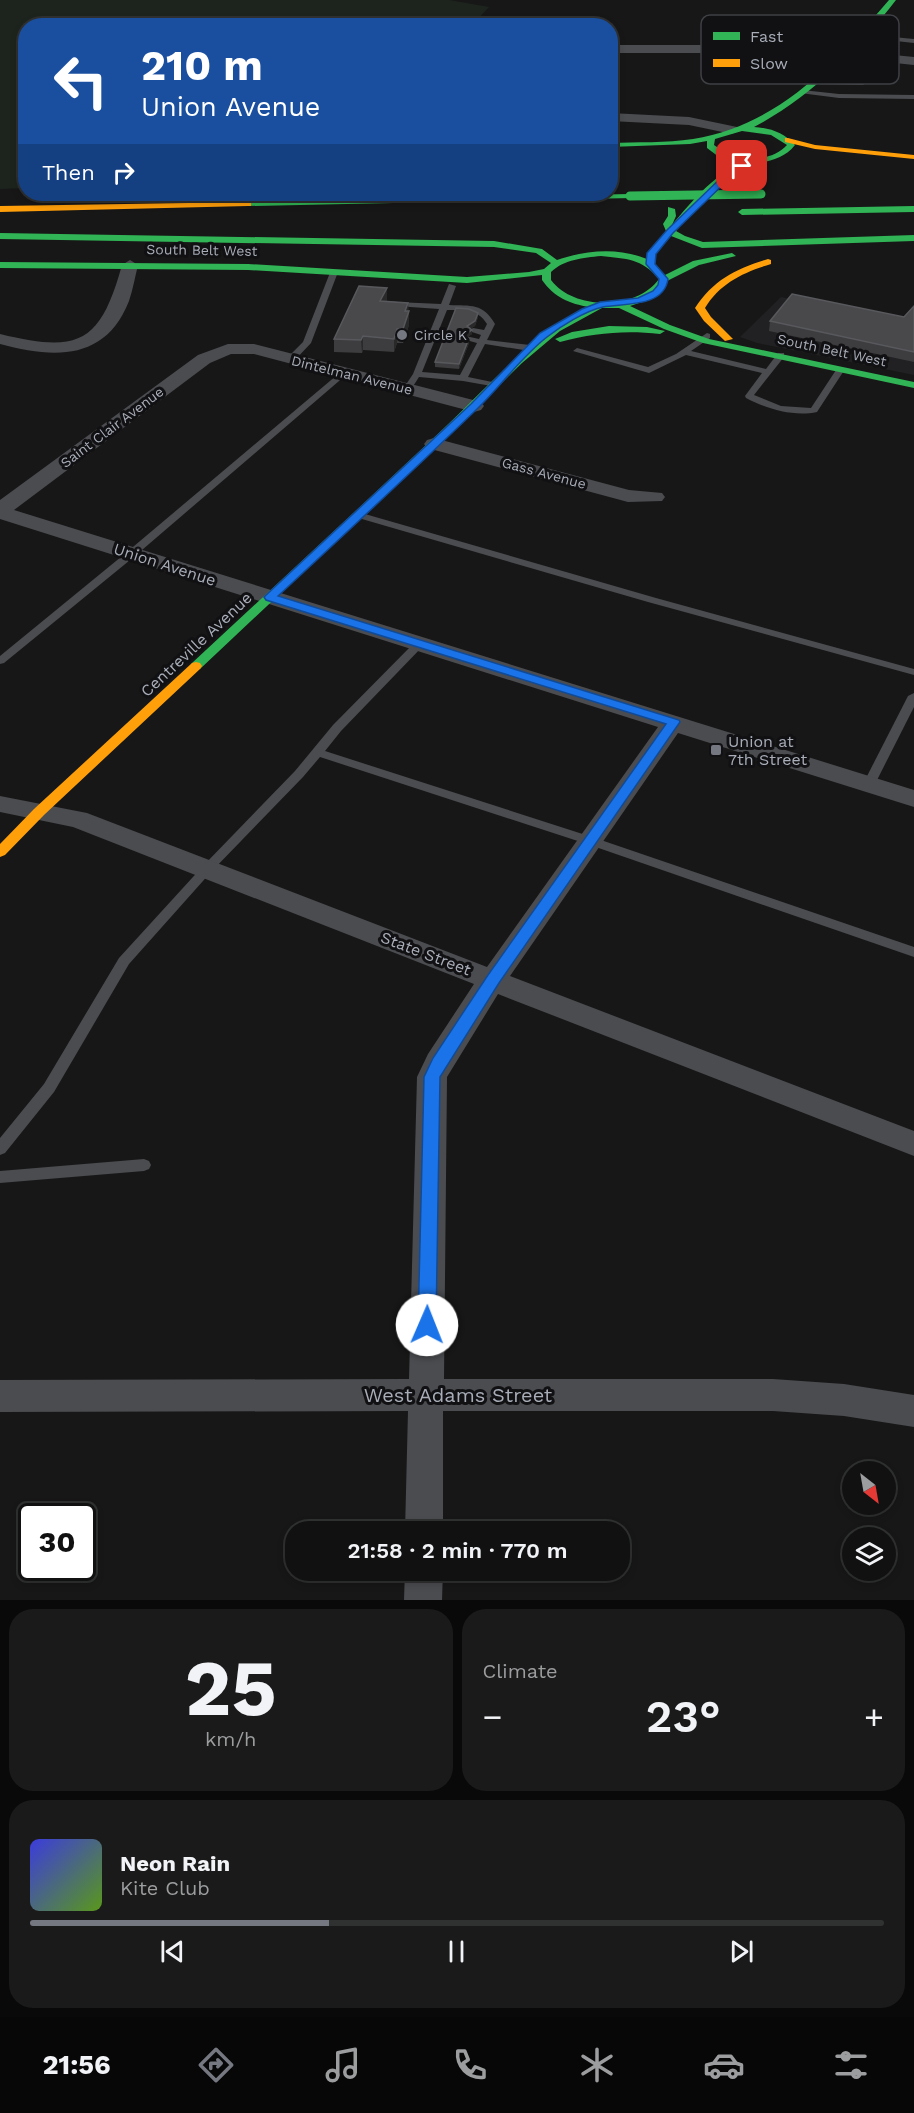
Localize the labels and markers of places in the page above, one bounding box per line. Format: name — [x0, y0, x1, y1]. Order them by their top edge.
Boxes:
pin — [716, 140, 767, 191]
place label: Circle K — [414, 327, 467, 343]
marker: Circle K — [395, 328, 409, 342]
place label: Union at 7th Street — [728, 732, 807, 769]
marker: Union at 7th Street — [709, 743, 723, 757]

